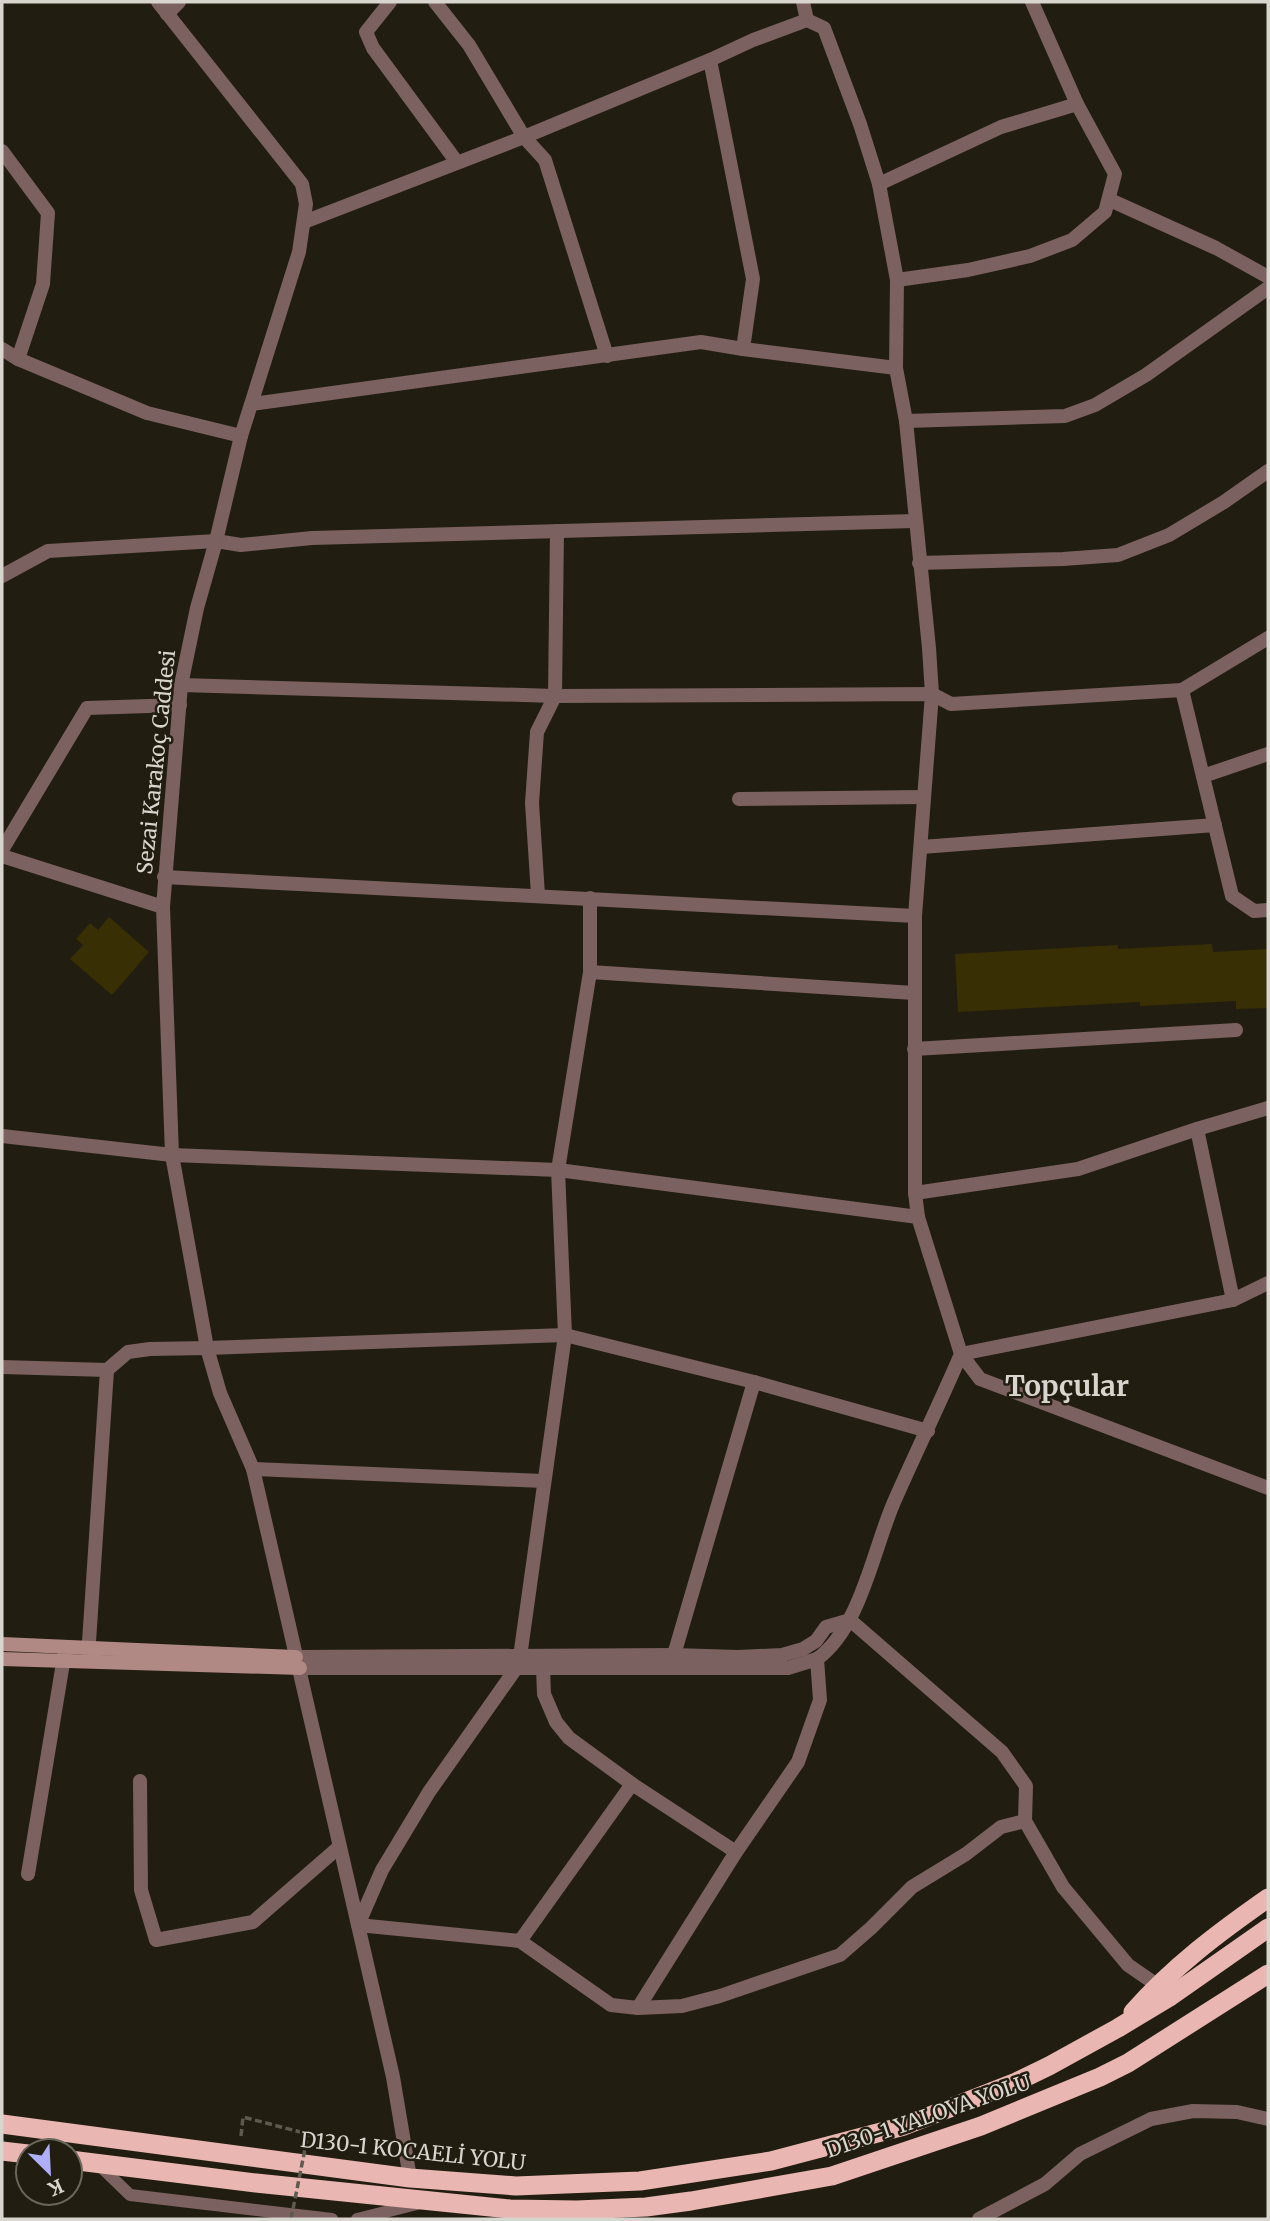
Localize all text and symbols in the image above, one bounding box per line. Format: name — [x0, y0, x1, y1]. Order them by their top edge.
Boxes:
street label: Sezai Karakoç Caddesi — [131, 648, 181, 876]
district label: Topçular — [1005, 1368, 1129, 1404]
street label: D130-1 YALOVA YOLU — [822, 2068, 1035, 2164]
street label: D130-1 KOCAELİ YOLU — [299, 2126, 527, 2176]
north arrow — [14, 2137, 84, 2207]
text: K — [44, 2174, 67, 2202]

